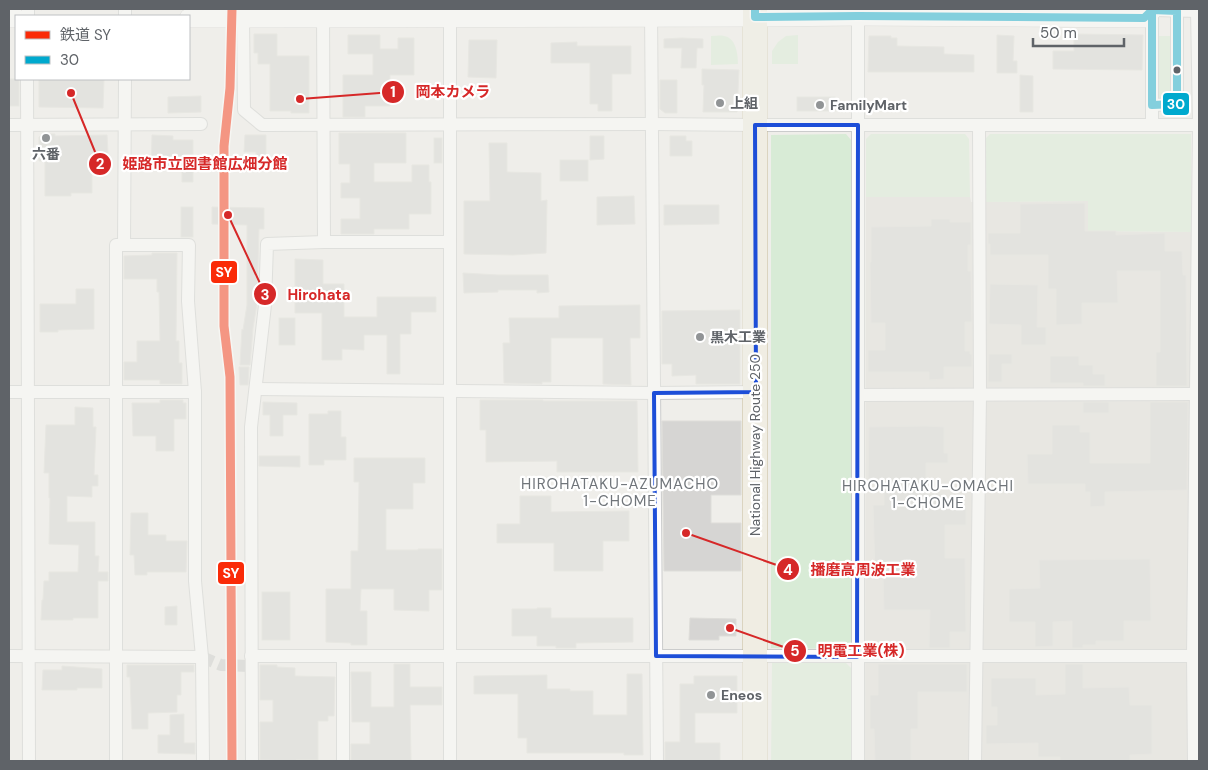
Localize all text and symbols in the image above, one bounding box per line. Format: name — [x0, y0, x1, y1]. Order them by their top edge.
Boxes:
legend — [15, 15, 190, 80]
scale bar — [1033, 15, 1124, 47]
text: 50 m — [1040, 23, 1077, 43]
text: 鉄道 SY — [60, 25, 111, 45]
text: 30 — [60, 50, 79, 70]
unlabelled marker — [1172, 65, 1182, 75]
callout: 岡本カメラ — [380, 77, 500, 107]
text: 1 — [390, 82, 396, 102]
text: 岡本カメラ — [415, 82, 491, 102]
line badge: 30 — [1162, 92, 1190, 116]
place label: 上組 — [730, 94, 758, 112]
text: 30 — [1167, 95, 1185, 113]
place label: FamilyMart — [830, 96, 907, 114]
marker: 上組 — [714, 97, 726, 109]
marker: FamilyMart — [814, 99, 826, 111]
marker: 六番 — [40, 132, 52, 144]
place label: 六番 — [32, 145, 60, 163]
callout: 姫路市立図書館広畑分館 — [87, 149, 297, 179]
text: 2 — [96, 154, 105, 174]
text: 姫路市立図書館広畑分館 — [122, 154, 288, 174]
line badge: SY — [210, 260, 238, 284]
text: SY — [216, 263, 233, 281]
callout: Hirohata — [253, 279, 361, 309]
text: 3 — [260, 285, 270, 305]
text: Hirohata — [287, 285, 351, 305]
place label: 黒木工業 — [710, 328, 766, 346]
marker: 黒木工業 — [694, 331, 706, 343]
street label: National Highway Route 250 — [746, 354, 764, 536]
district label: HIROHATAKU-AZUMACHO 1-CHOME — [521, 474, 719, 511]
district label: HIROHATAKU-OMACHI 1-CHOME — [842, 476, 1014, 513]
callout: 播磨高周波工業 — [775, 554, 925, 584]
text: 4 — [783, 560, 793, 580]
text: 播磨高周波工業 — [810, 560, 916, 580]
line badge: SY — [217, 561, 245, 585]
text: SY — [223, 564, 240, 582]
callout: 明電工業(株) — [783, 636, 915, 666]
text: 5 — [790, 641, 800, 661]
text: 明電工業(株) — [817, 641, 905, 661]
place label: Eneos — [721, 686, 762, 704]
marker: Eneos — [705, 689, 717, 701]

